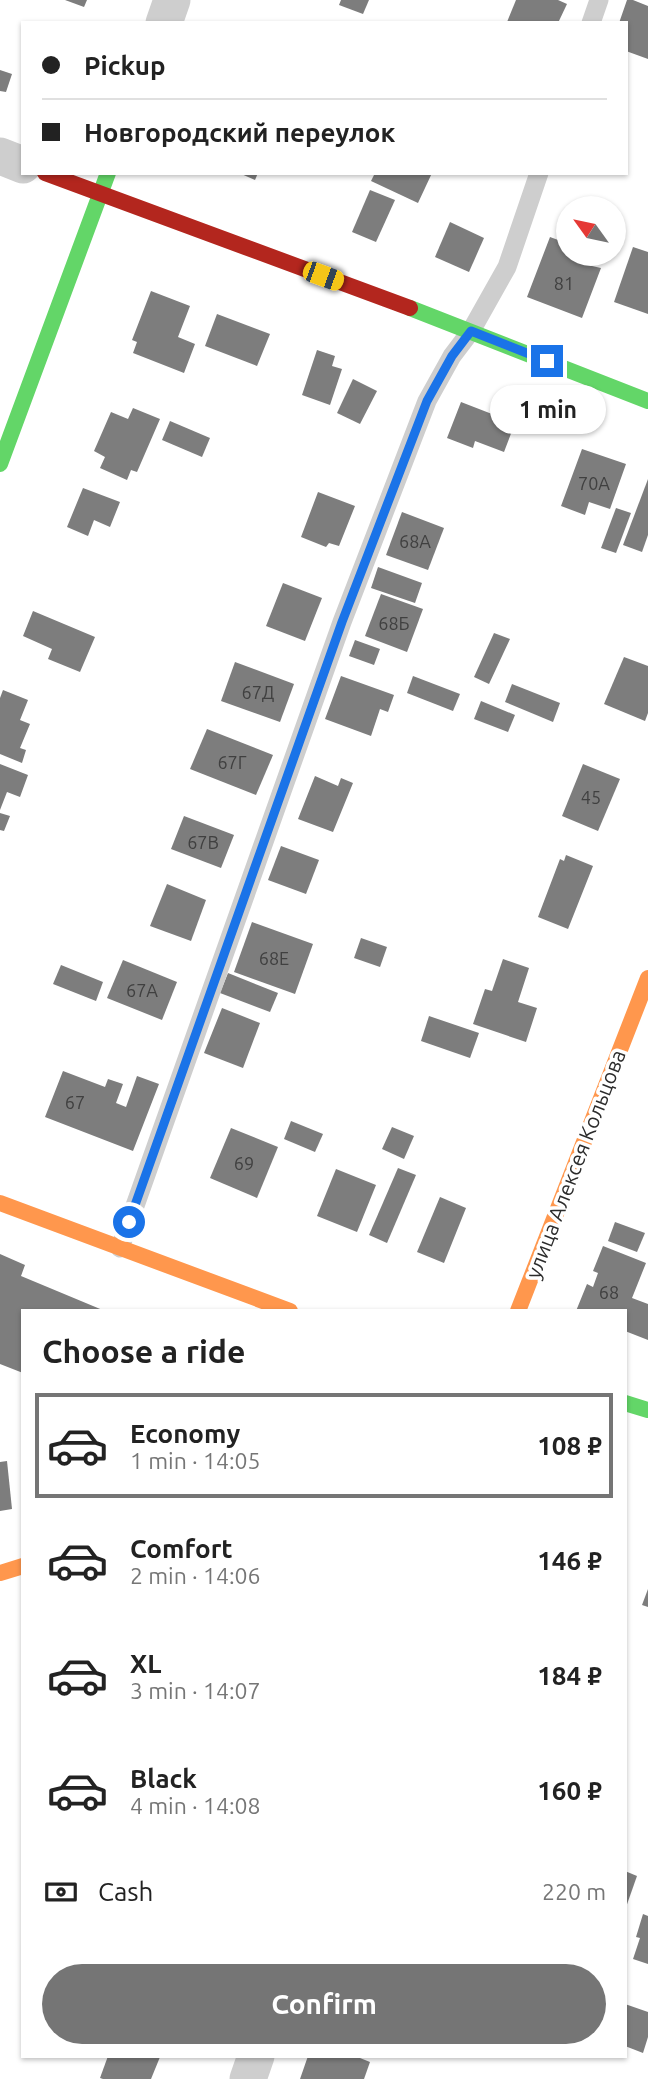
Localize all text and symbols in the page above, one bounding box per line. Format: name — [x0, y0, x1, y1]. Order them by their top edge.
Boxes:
text: Pickup — [84, 51, 166, 80]
text: Новгородский переулок — [84, 118, 395, 147]
north arrow — [556, 196, 626, 266]
map controls — [556, 196, 626, 266]
car — [300, 259, 347, 293]
house number: 81 — [554, 273, 574, 293]
route end — [531, 345, 563, 377]
callout: 1 min — [489, 386, 605, 434]
text: 1 min — [519, 397, 577, 422]
house number: 70А — [578, 473, 610, 493]
house number: 68А — [399, 531, 431, 551]
house number: 68Б — [378, 613, 410, 633]
house number: 67Д — [242, 682, 274, 702]
house number: 67Г — [217, 752, 247, 772]
house number: 45 — [581, 787, 601, 807]
house number: 67В — [187, 832, 219, 852]
house number: 68Е — [259, 948, 289, 968]
house number: 67А — [126, 980, 158, 1000]
street label: улица Алексея Кольцова — [520, 1046, 630, 1282]
house number: 67 — [65, 1092, 85, 1112]
house number: 69 — [234, 1153, 254, 1173]
route start — [113, 1206, 145, 1238]
house number: 68 — [599, 1282, 619, 1302]
text: Choose a ride — [42, 1333, 245, 1369]
icon: car — [46, 1414, 109, 1477]
text: Economy — [130, 1419, 240, 1448]
text: 108 ₽ — [537, 1431, 602, 1460]
text: 1 min · 14:05 — [130, 1448, 261, 1473]
icon: car — [46, 1529, 109, 1592]
text: Comfort — [130, 1534, 233, 1563]
text: 146 ₽ — [537, 1546, 602, 1575]
text: 2 min · 14:06 — [130, 1563, 261, 1588]
icon: car — [46, 1644, 109, 1707]
text: XL — [130, 1649, 161, 1678]
text: 184 ₽ — [537, 1661, 602, 1690]
text: 3 min · 14:07 — [130, 1678, 261, 1703]
icon: car — [46, 1759, 109, 1822]
text: Black — [130, 1764, 197, 1793]
text: 160 ₽ — [537, 1776, 602, 1805]
text: 4 min · 14:08 — [130, 1793, 261, 1818]
icon: cash — [42, 1873, 80, 1911]
text: Cash — [98, 1877, 153, 1906]
text: 220 m — [542, 1879, 606, 1904]
button: Confirm — [42, 1964, 606, 2044]

